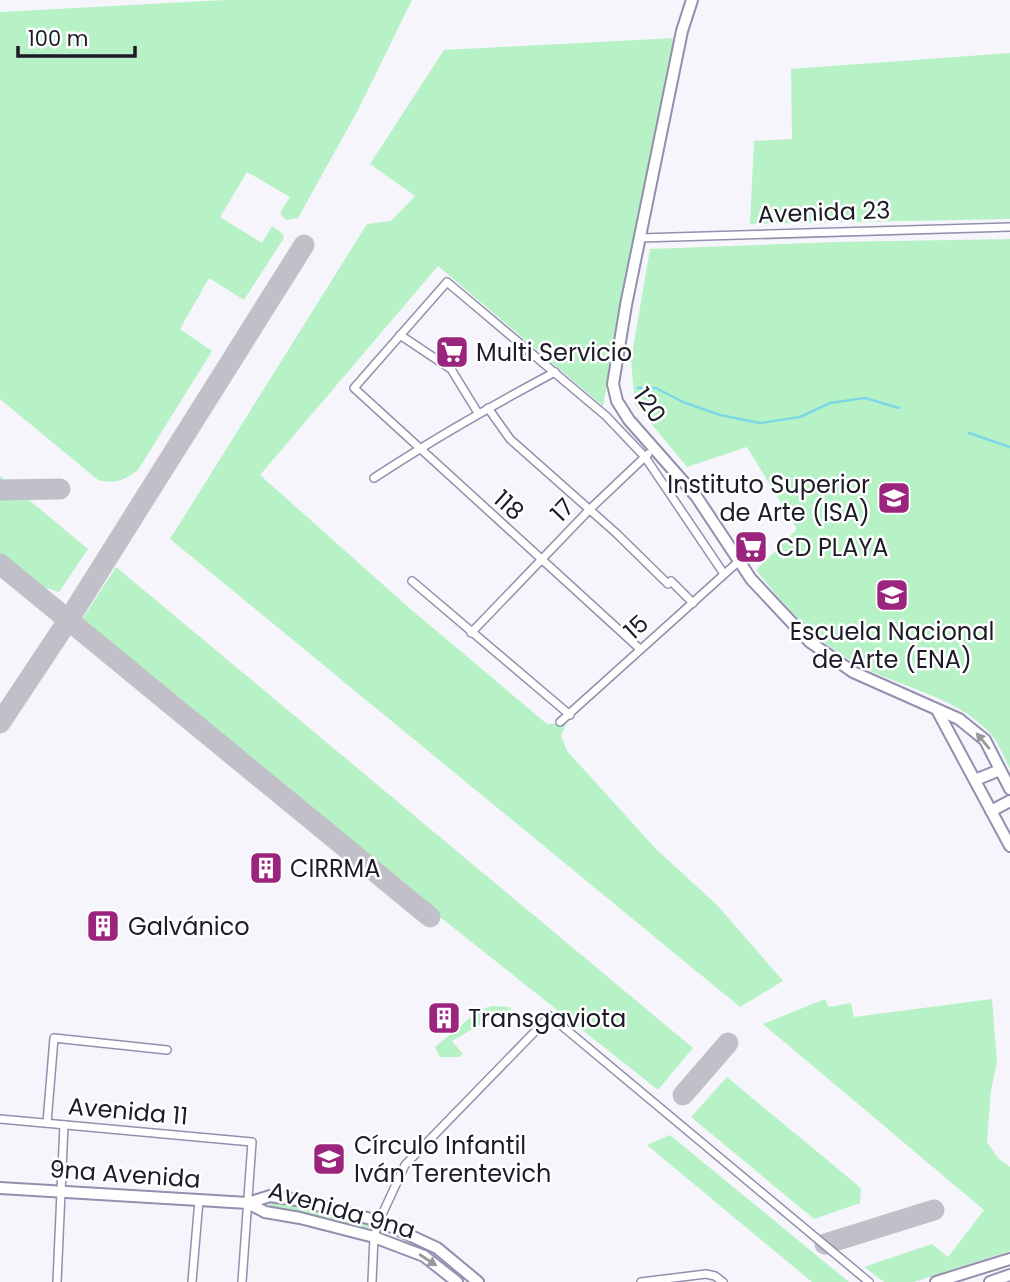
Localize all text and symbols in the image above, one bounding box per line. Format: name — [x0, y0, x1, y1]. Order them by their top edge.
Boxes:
scale bar — [18, 14, 135, 58]
text: 100 m — [28, 24, 88, 53]
street label: Avenida 23 — [757, 193, 891, 231]
supermarket icon: Multi Servicio — [433, 333, 471, 371]
place label: Multi Servicio — [476, 336, 632, 369]
street label: 120 — [626, 381, 674, 429]
place label: Instituto Superior de Arte (ISA) — [667, 468, 870, 529]
school or university icon: Instituto Superior de Arte (ISA) — [875, 479, 913, 517]
street label: 118 — [487, 483, 531, 527]
street label: 17 — [543, 491, 581, 529]
supermarket icon: CD PLAYA — [732, 528, 770, 566]
place label: CD PLAYA — [776, 531, 889, 564]
school or university icon: Escuela Nacional de Arte (ENA) — [873, 576, 911, 614]
street label: 15 — [617, 607, 655, 647]
place label: Escuela Nacional de Arte (ENA) — [790, 615, 994, 676]
one-way arrow — [975, 732, 990, 750]
building icon: CIRRMA — [247, 849, 285, 887]
place label: CIRRMA — [290, 852, 380, 885]
building icon: Galvánico — [84, 907, 122, 945]
place label: Galvánico — [128, 910, 250, 943]
building icon: Transgaviota — [425, 999, 463, 1037]
place label: Transgaviota — [468, 1002, 626, 1035]
street label: Avenida 11 — [67, 1089, 189, 1133]
place label: Círculo Infantil Iván Terentevich — [354, 1129, 551, 1190]
school or university icon: Círculo Infantil Iván Terentevich — [310, 1140, 348, 1178]
street label: 9na Avenida — [48, 1152, 202, 1196]
street label: Avenida 9na — [265, 1173, 419, 1247]
one-way arrow — [419, 1254, 438, 1267]

